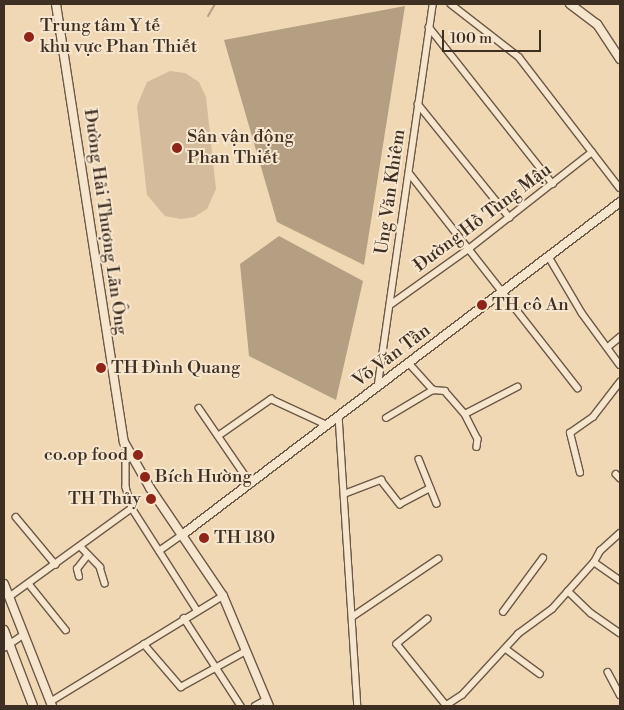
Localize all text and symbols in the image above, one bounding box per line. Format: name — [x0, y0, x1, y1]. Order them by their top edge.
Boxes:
place label: Trung tâm Y tế khu vực Phan Thiết — [40, 16, 197, 58]
scale bar — [444, 20, 543, 52]
text: 100 m — [450, 29, 492, 48]
marker: Trung tâm Y tế khu vực Phan Thiết — [22, 30, 36, 44]
street label: Đường Hải Thượng Lãn Ông — [78, 108, 132, 336]
place label: Sân vận động Phan Thiết — [187, 127, 294, 170]
street label: Ung Văn Khiêm — [372, 128, 410, 256]
marker: Sân vận động Phan Thiết — [171, 142, 183, 154]
street label: Đường Hồ Tùng Mậu — [410, 159, 556, 277]
place label: TH cô An — [492, 294, 569, 316]
marker: TH cô An — [476, 299, 488, 311]
street label: Võ Văn Tần — [349, 320, 435, 392]
place label: TH Đình Quang — [111, 357, 240, 379]
marker: TH Đình Quang — [95, 362, 107, 374]
place label: co.op food — [44, 444, 128, 466]
marker: co.op food — [132, 449, 144, 461]
place label: Bích Hường — [155, 466, 252, 488]
marker: Bích Hường — [139, 471, 151, 483]
place label: TH Thủy — [68, 488, 141, 510]
marker: TH Thủy — [145, 493, 157, 505]
place label: TH 180 — [214, 527, 275, 549]
marker: TH 180 — [198, 532, 210, 544]

